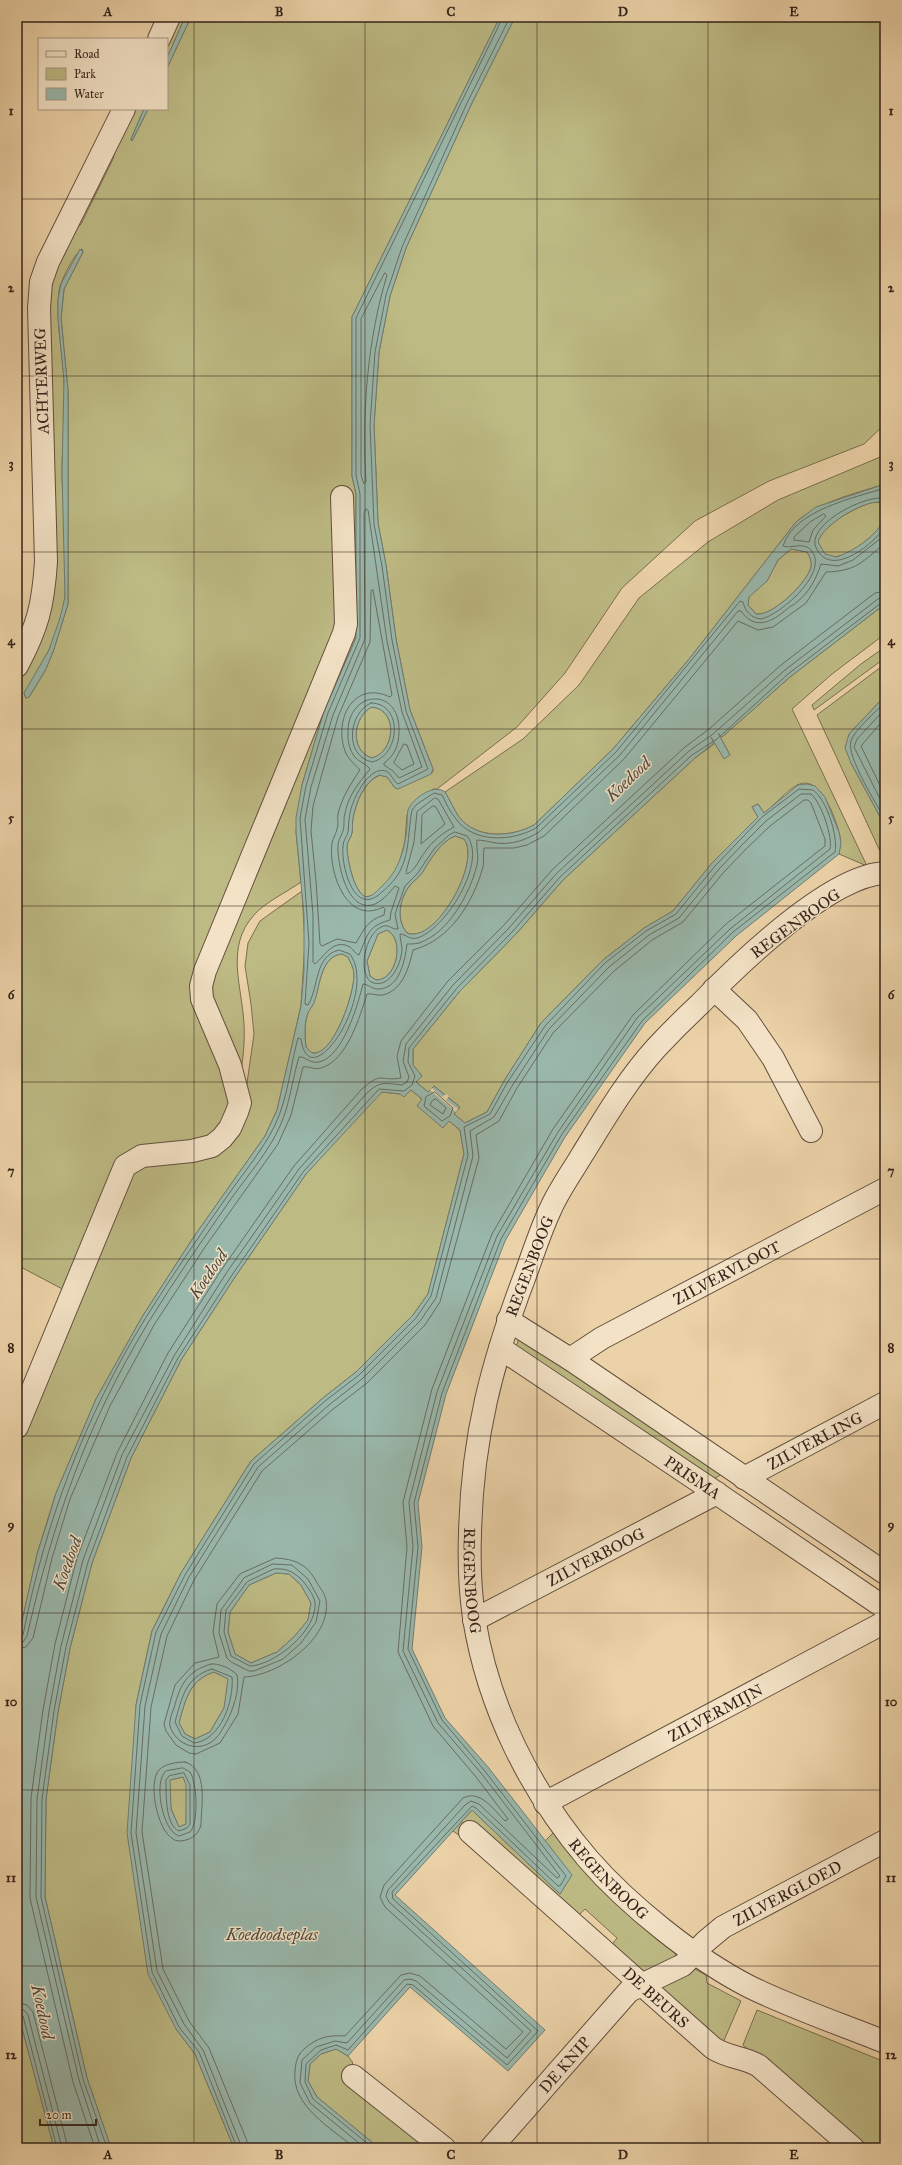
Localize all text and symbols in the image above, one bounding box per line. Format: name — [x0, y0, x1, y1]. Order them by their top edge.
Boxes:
text: A — [103, 4, 113, 20]
text: B — [275, 4, 284, 20]
text: C — [447, 4, 456, 20]
text: D — [618, 4, 628, 20]
text: E — [789, 4, 799, 20]
legend — [38, 38, 168, 110]
text: Road — [74, 47, 100, 61]
text: Park — [74, 67, 96, 81]
text: Water — [74, 87, 104, 101]
text: 1 — [8, 103, 14, 119]
text: 1 — [888, 103, 894, 119]
text: 2 — [8, 280, 15, 296]
text: 2 — [888, 280, 895, 296]
street label: ACHTERWEG — [30, 327, 53, 436]
text: 3 — [8, 456, 14, 472]
text: 3 — [888, 456, 894, 472]
text: 4 — [7, 633, 15, 649]
text: 4 — [887, 633, 895, 649]
water label: Koedood — [600, 752, 656, 807]
text: 5 — [8, 810, 15, 826]
text: 5 — [888, 810, 895, 826]
street label: REGENBOOG — [747, 884, 844, 962]
text: 6 — [8, 987, 16, 1003]
text: 6 — [888, 987, 896, 1003]
text: 7 — [8, 1163, 15, 1179]
text: 7 — [888, 1163, 895, 1179]
street label: REGENBOOG — [502, 1213, 557, 1319]
street label: ZILVERVLOOT — [670, 1237, 784, 1309]
water label: Koedood — [184, 1244, 233, 1304]
text: 8 — [8, 1340, 15, 1356]
text: 8 — [888, 1340, 895, 1356]
street label: ZILVERLING — [764, 1408, 866, 1474]
street label: PRISMA — [661, 1452, 724, 1503]
text: 9 — [8, 1517, 15, 1533]
text: 9 — [888, 1517, 895, 1533]
street label: ZILVERBOOG — [544, 1523, 648, 1590]
street label: REGENBOOG — [460, 1527, 486, 1635]
water label: Koedood — [48, 1532, 87, 1594]
street label: ZILVERMIJN — [665, 1680, 767, 1746]
text: 10 — [5, 1694, 18, 1710]
text: 10 — [885, 1694, 898, 1710]
street label: REGENBOOG — [565, 1834, 653, 1924]
street label: ZILVERGLOED — [730, 1857, 845, 1930]
text: 11 — [6, 1870, 16, 1886]
text: 11 — [886, 1870, 896, 1886]
water label: Koedoodseplas — [225, 1924, 319, 1945]
street label: DE BEURS — [619, 1963, 693, 2032]
water label: Koedood — [26, 1982, 59, 2043]
street label: DE KNIP — [535, 2033, 594, 2097]
text: 12 — [5, 2047, 17, 2063]
text: 12 — [885, 2047, 897, 2063]
scale bar — [40, 2101, 96, 2127]
text: 20 m — [46, 2108, 72, 2122]
text: A — [103, 2147, 113, 2163]
text: B — [275, 2147, 284, 2163]
text: C — [447, 2147, 456, 2163]
text: D — [618, 2147, 628, 2163]
text: E — [789, 2147, 799, 2163]

